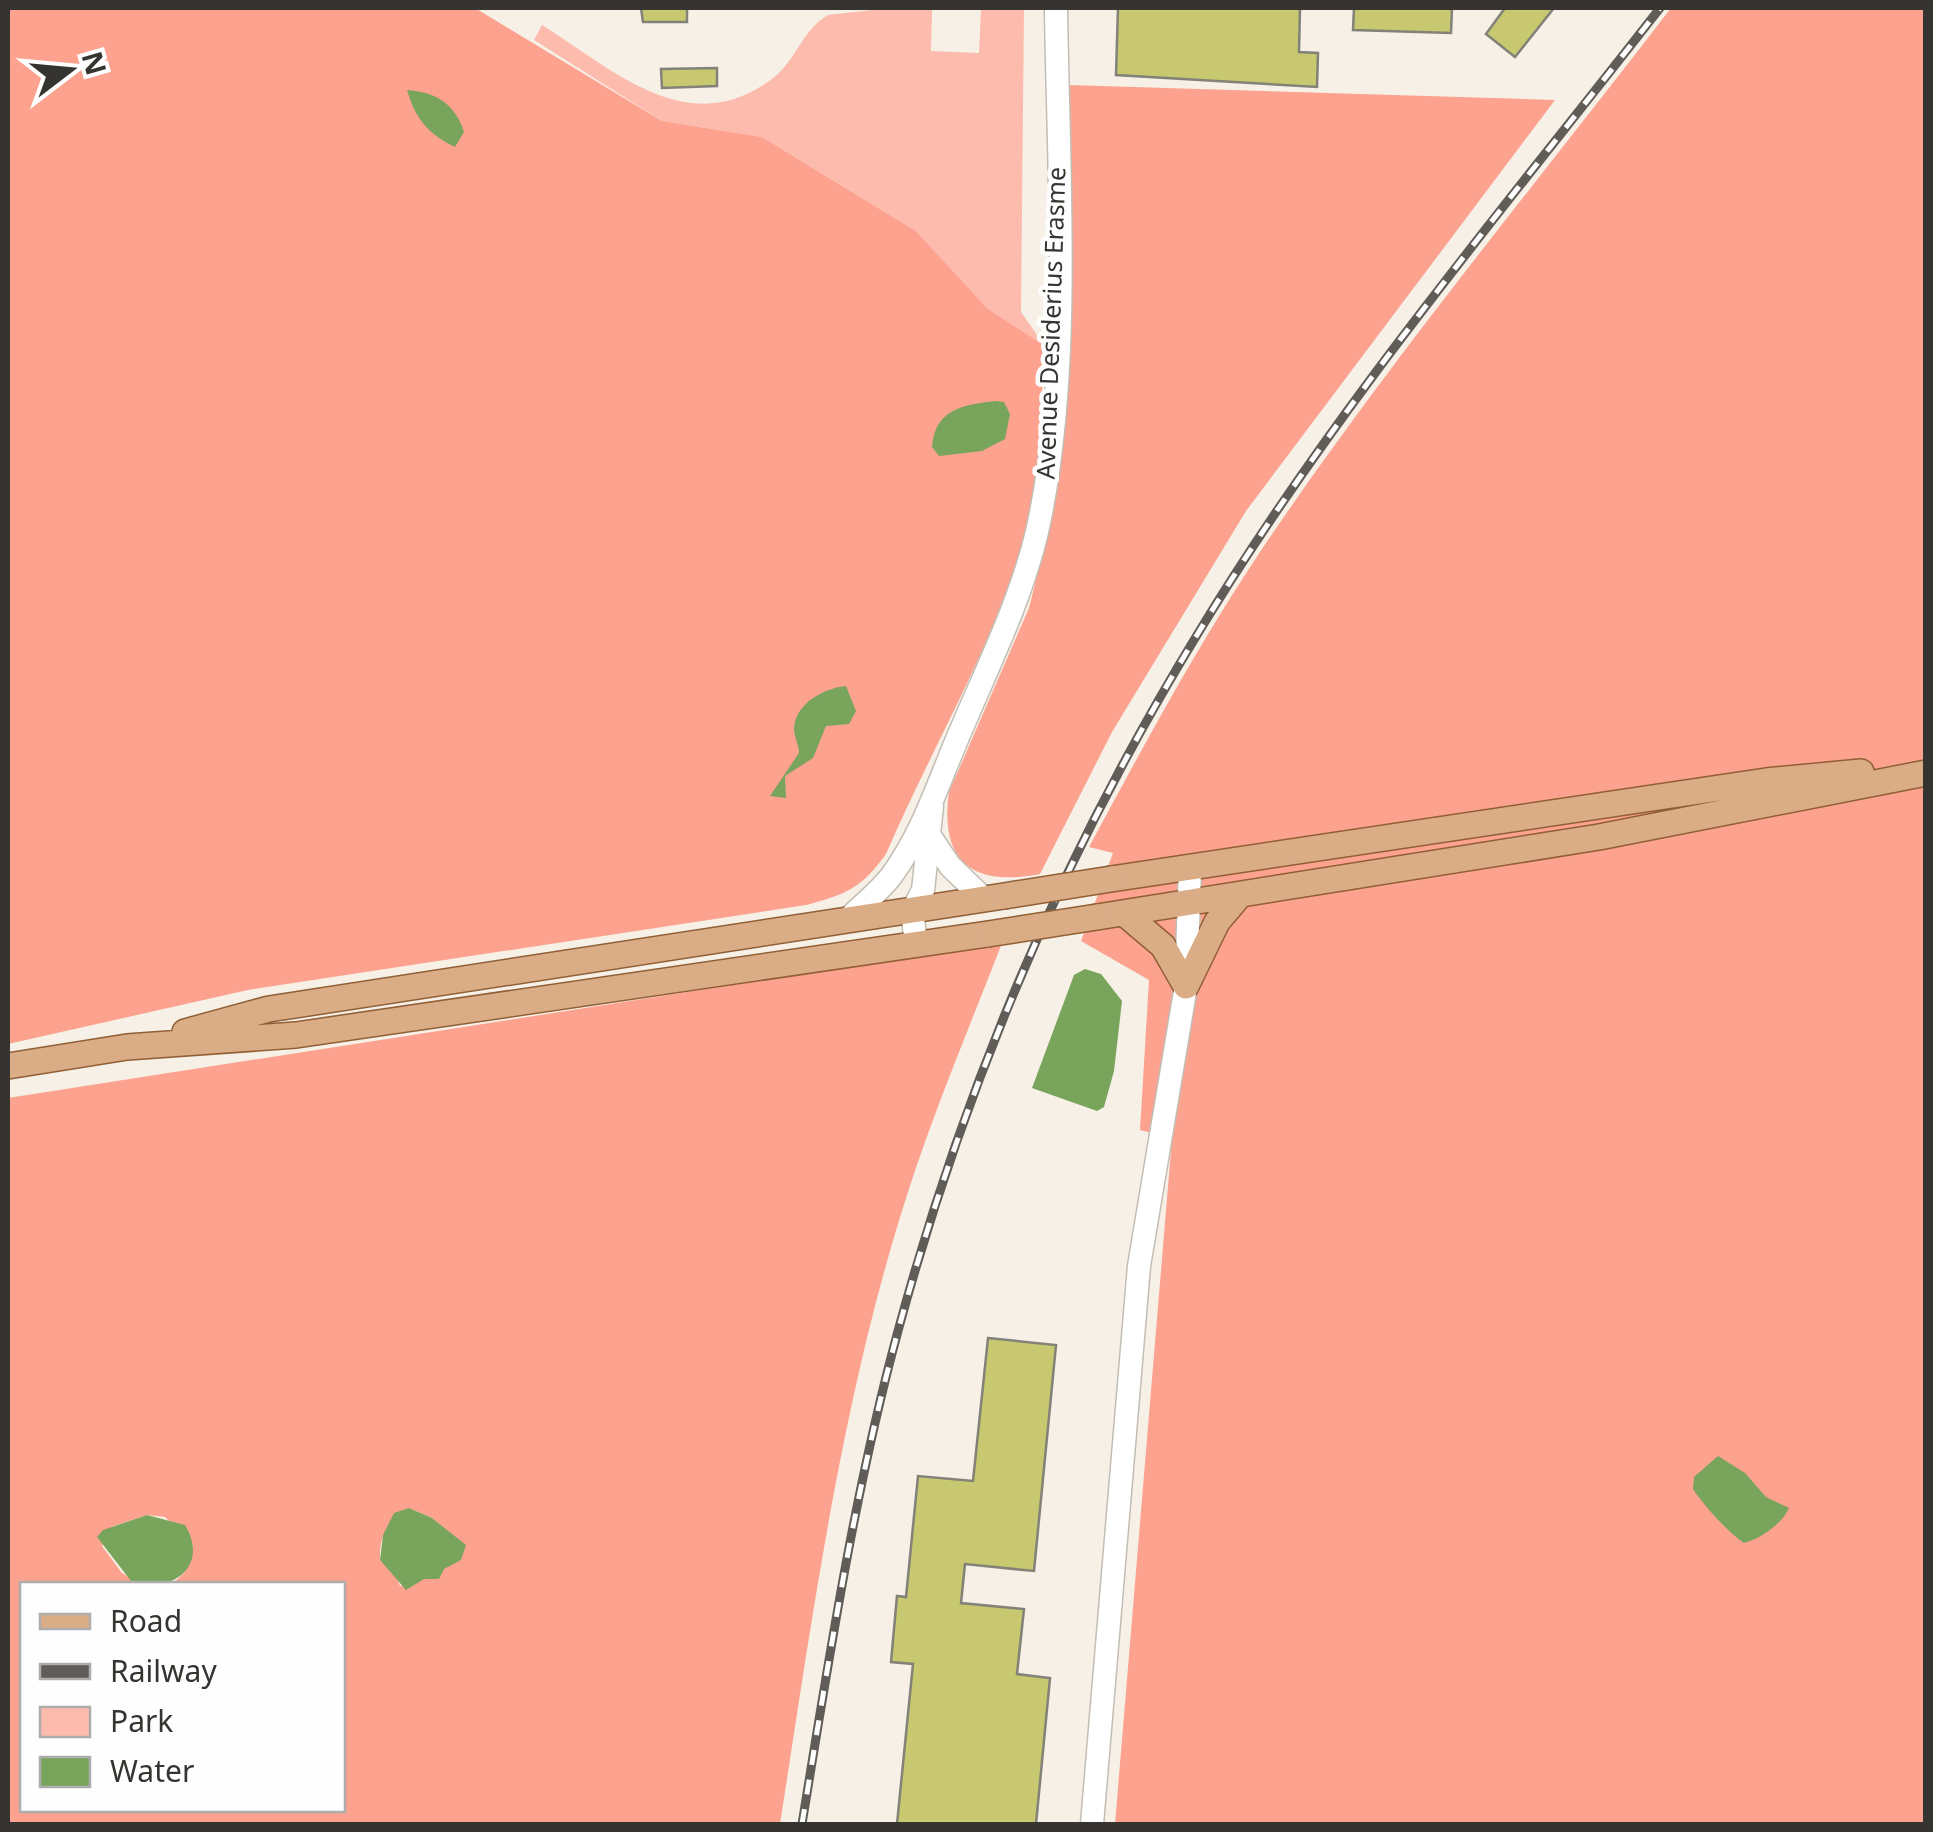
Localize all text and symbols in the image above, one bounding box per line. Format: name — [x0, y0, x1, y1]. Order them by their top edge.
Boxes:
north arrow — [20, 20, 120, 120]
text: N — [74, 47, 116, 79]
street label: Avenue Desiderius Erasme — [1028, 166, 1072, 480]
legend — [20, 1582, 345, 1812]
text: Road — [110, 1600, 182, 1641]
text: Railway — [110, 1650, 217, 1691]
text: Park — [110, 1700, 173, 1741]
text: Water — [110, 1750, 194, 1791]

